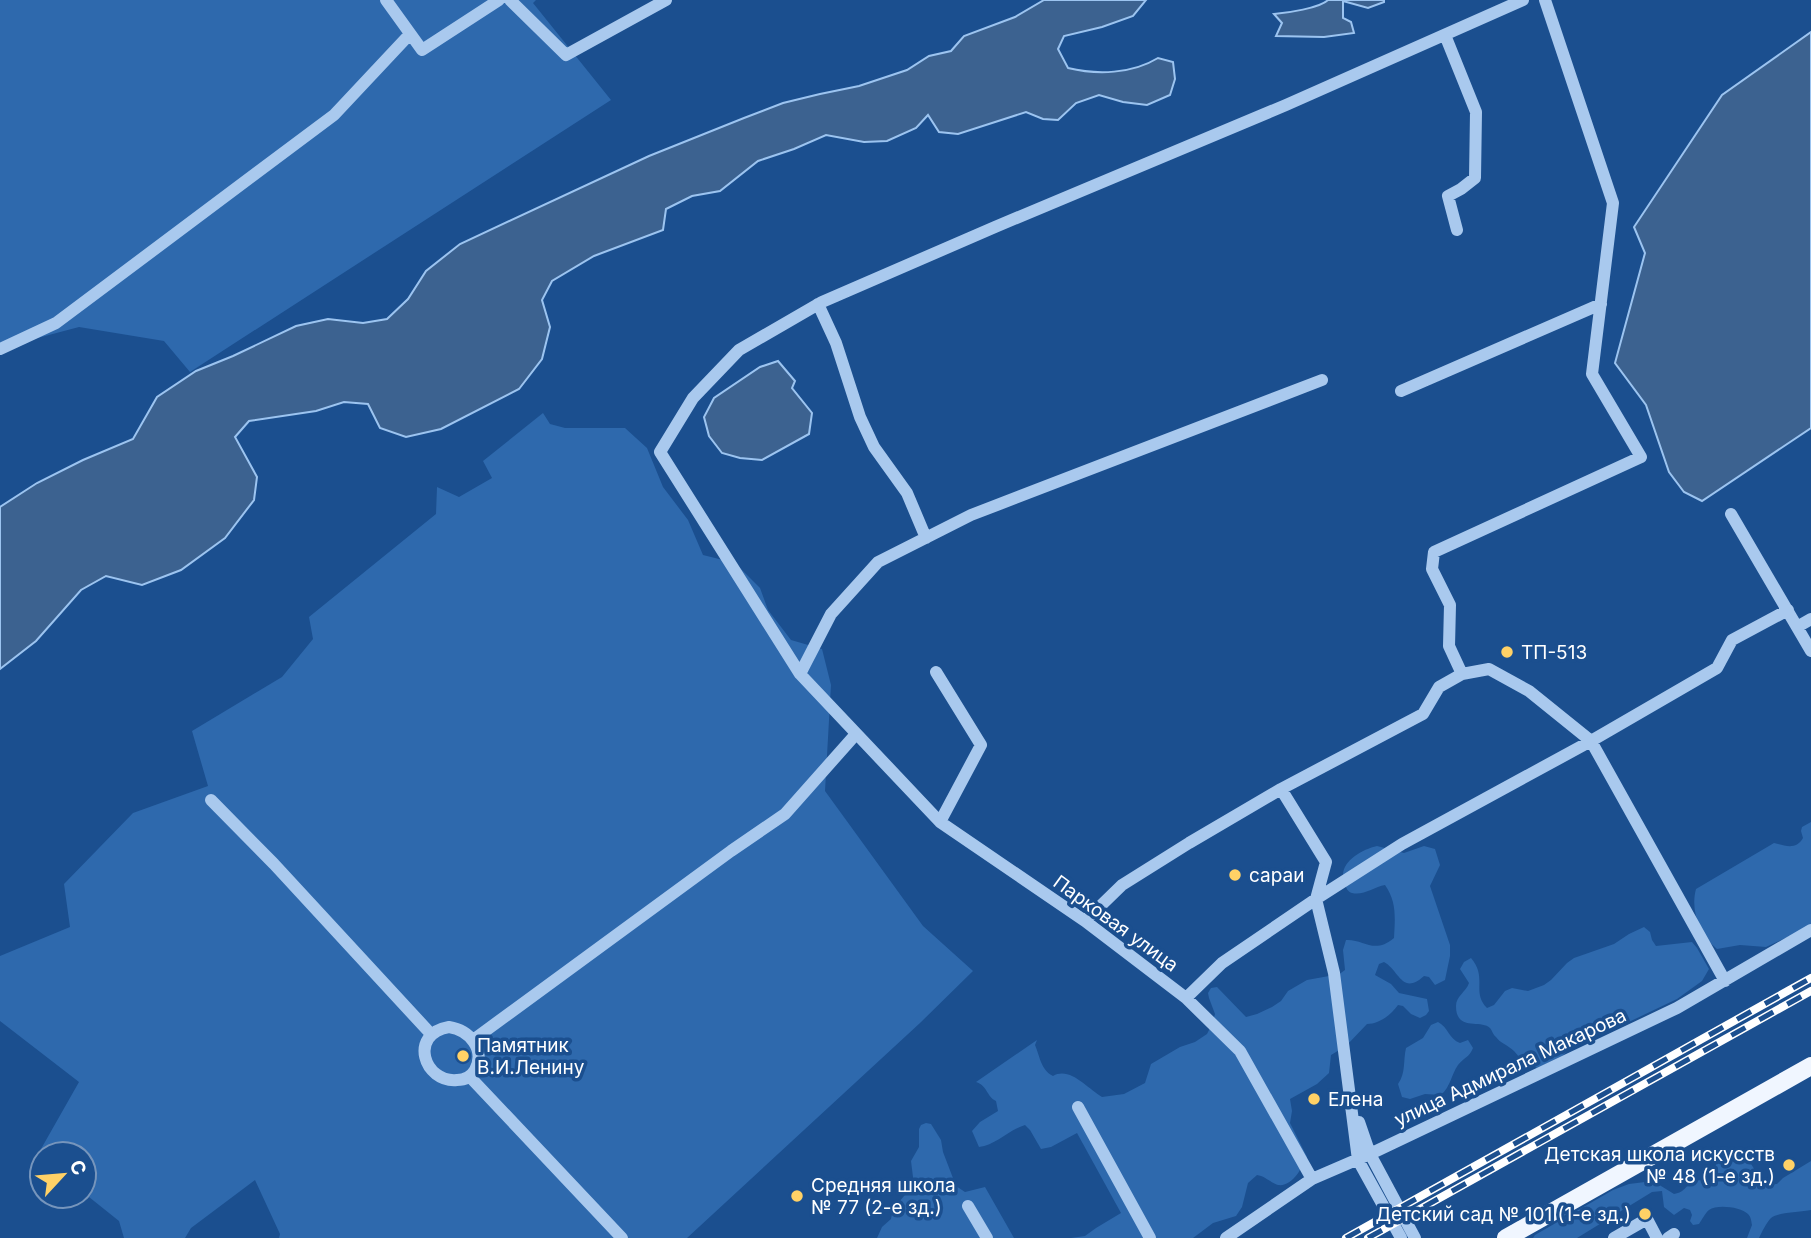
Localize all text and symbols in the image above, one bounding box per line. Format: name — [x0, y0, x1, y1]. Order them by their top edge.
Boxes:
place label: ТП-513 — [1521, 641, 1587, 664]
marker: ТП-513 — [1499, 644, 1515, 660]
place label: сараи — [1249, 864, 1304, 887]
marker: сараи — [1227, 867, 1243, 883]
street label: Парковая улица — [1049, 870, 1183, 976]
street label: улица Адмирала Макарова — [1391, 1004, 1630, 1131]
place label: Памятник В.И.Ленину — [477, 1034, 585, 1079]
marker: Памятник В.И.Ленину — [455, 1048, 471, 1064]
place label: Елена — [1328, 1088, 1383, 1111]
marker: Елена — [1306, 1091, 1322, 1107]
north arrow — [28, 1140, 98, 1210]
place label: Детская школа искусств № 48 (1-е зд.) — [1544, 1143, 1775, 1188]
text: С — [64, 1156, 91, 1179]
marker: Детская школа искусств № 48 (1-е зд.) — [1781, 1157, 1797, 1173]
place label: Средняя школа № 77 (2-е зд.) — [811, 1174, 956, 1219]
marker: Средняя школа № 77 (2-е зд.) — [789, 1188, 805, 1204]
place label: Детский сад № 101 (1-е зд.) — [1375, 1203, 1631, 1226]
marker: Детский сад № 101 (1-е зд.) — [1637, 1206, 1653, 1222]

